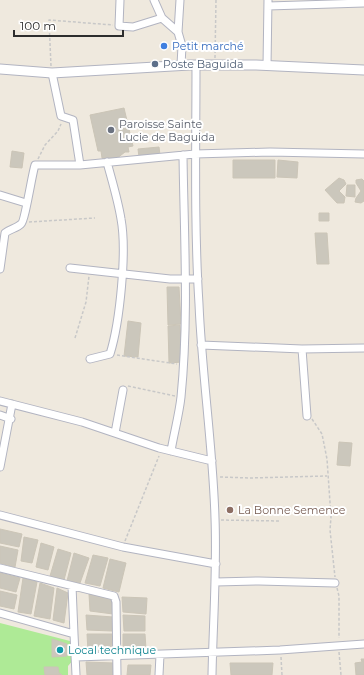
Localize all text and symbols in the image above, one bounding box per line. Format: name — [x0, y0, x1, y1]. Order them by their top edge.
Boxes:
scale bar — [14, 12, 123, 38]
text: 100 m — [20, 18, 56, 33]
place label: Petit marché — [172, 39, 244, 53]
marker: Petit marché — [159, 41, 169, 51]
place label: Poste Baguida — [163, 57, 243, 71]
marker: Poste Baguida — [150, 59, 160, 69]
place label: Paroisse Sainte Lucie de Baguida — [119, 117, 215, 144]
marker: Paroisse Sainte Lucie de Baguida — [106, 125, 116, 135]
place label: La Bonne Semence — [238, 503, 346, 517]
marker: La Bonne Semence — [225, 505, 235, 515]
place label: Local technique — [68, 643, 157, 657]
marker: Local technique — [55, 645, 65, 655]

